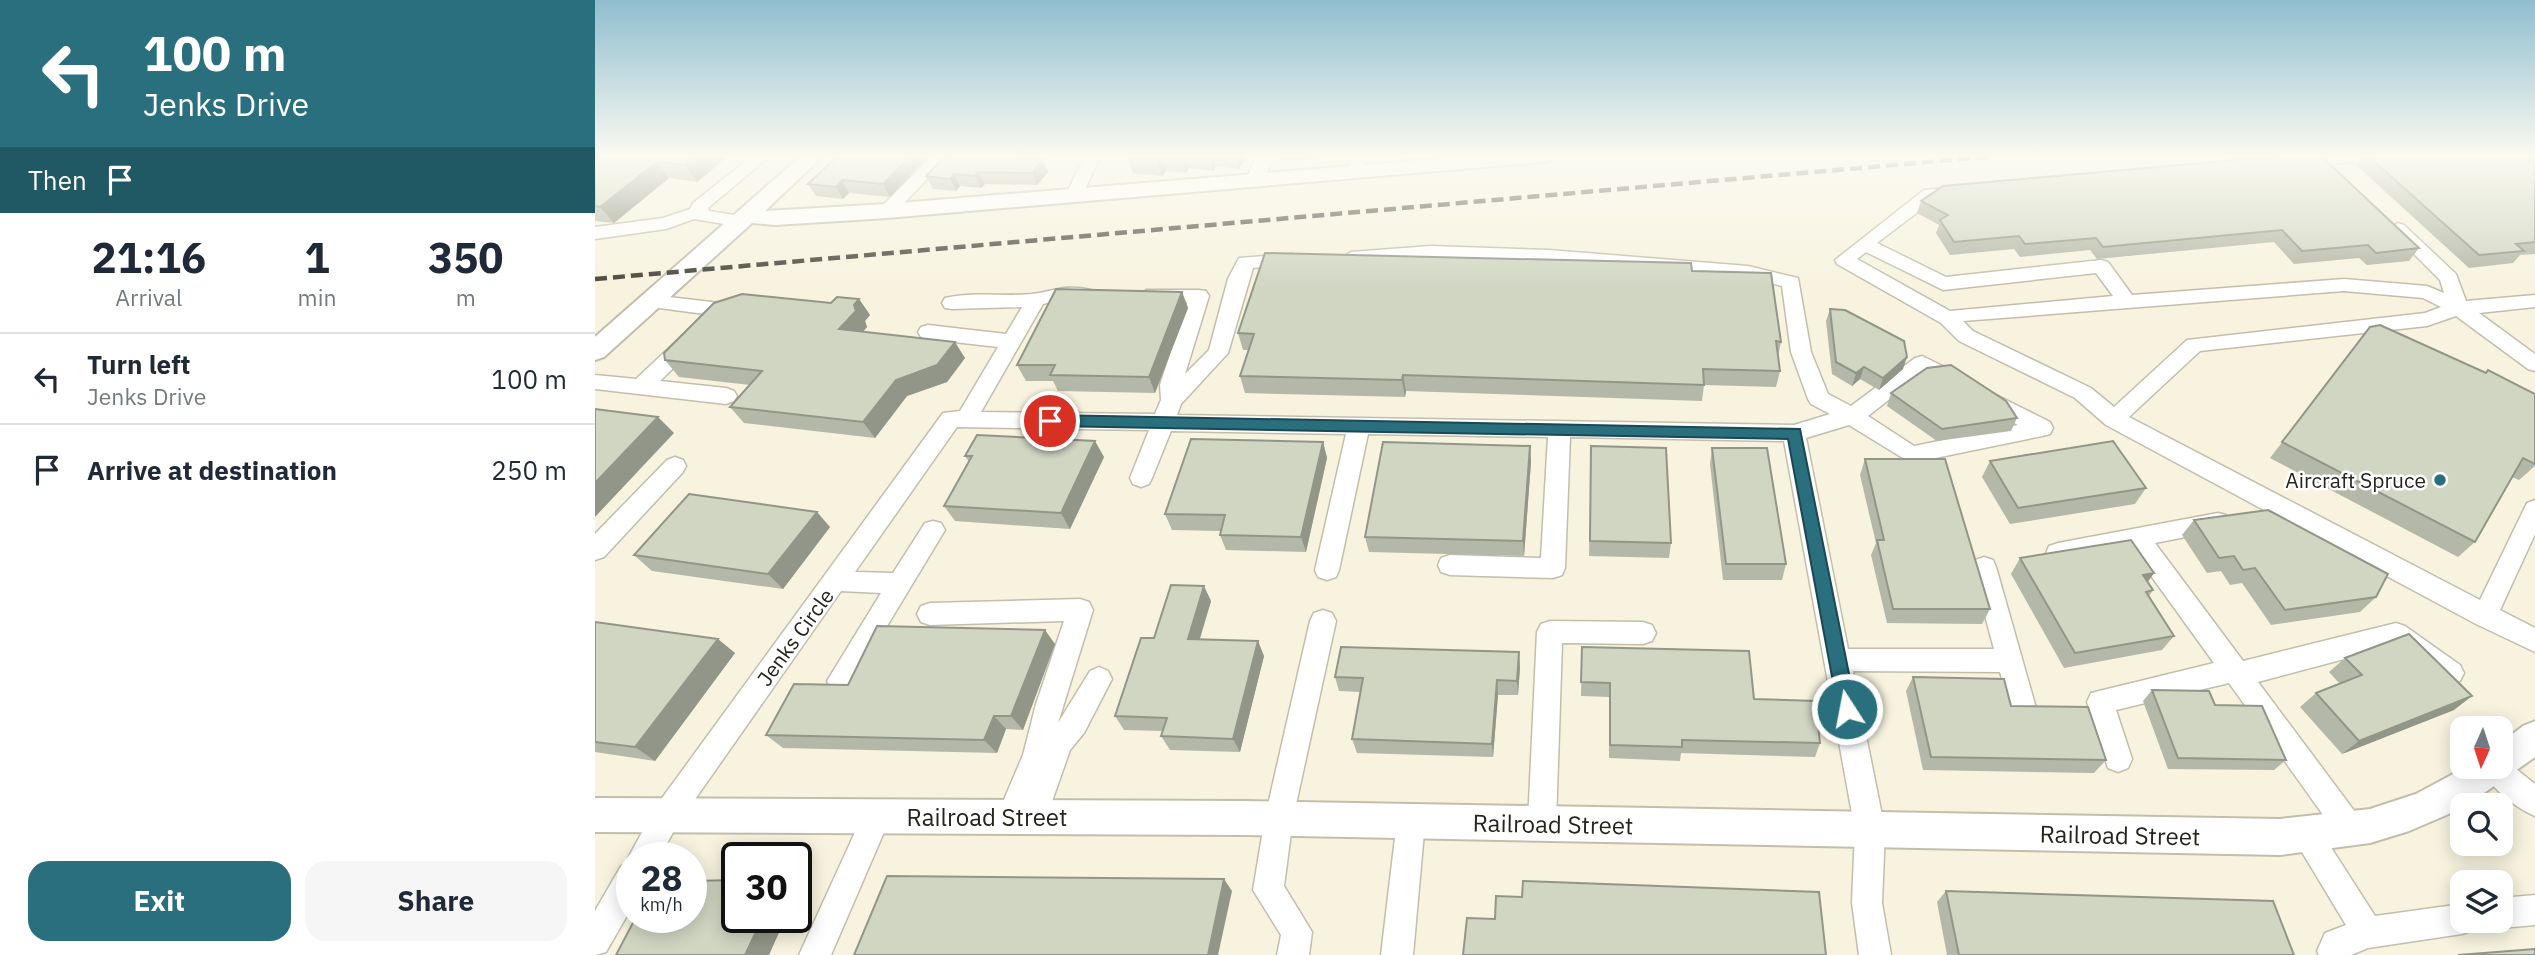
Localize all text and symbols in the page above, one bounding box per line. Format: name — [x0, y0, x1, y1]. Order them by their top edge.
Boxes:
text: 100 m — [143, 21, 287, 84]
icon: left — [28, 28, 119, 119]
text: Jenks Drive — [143, 83, 309, 125]
icon: arrive — [101, 161, 139, 199]
text: Then — [28, 163, 87, 197]
text: 21:16 — [91, 230, 206, 285]
text: 1 — [304, 230, 330, 285]
text: 350 — [428, 230, 504, 285]
text: Arrival — [115, 282, 182, 312]
text: min — [298, 282, 336, 312]
text: m — [456, 282, 476, 312]
text: Turn left — [87, 347, 190, 381]
icon: left — [28, 360, 66, 398]
text: 100 m — [491, 362, 567, 396]
text: Jenks Drive — [87, 381, 206, 411]
pin — [1020, 391, 1080, 451]
icon: arrive — [1031, 402, 1069, 440]
icon: arrive — [28, 451, 66, 489]
text: Arrive at destination — [87, 453, 337, 487]
text: 250 m — [491, 453, 567, 487]
place label: Aircraft Spruce — [2285, 466, 2426, 494]
marker: Aircraft Spruce — [2432, 472, 2448, 488]
street label: Jenks Circle — [750, 583, 840, 691]
position arrow — [1810, 672, 1884, 746]
north arrow — [2450, 716, 2513, 779]
map controls — [2450, 716, 2513, 933]
button: search — [2450, 793, 2513, 856]
street label: Railroad Street — [907, 801, 1067, 833]
street label: Railroad Street — [1472, 807, 1634, 841]
street label: Railroad Street — [2039, 818, 2201, 852]
speed limit sign: 30 — [721, 842, 812, 933]
text: 28 — [640, 855, 683, 901]
button: Exit — [28, 861, 291, 941]
button: Share — [305, 861, 567, 941]
button: layers — [2450, 870, 2513, 933]
text: km/h — [640, 893, 683, 916]

